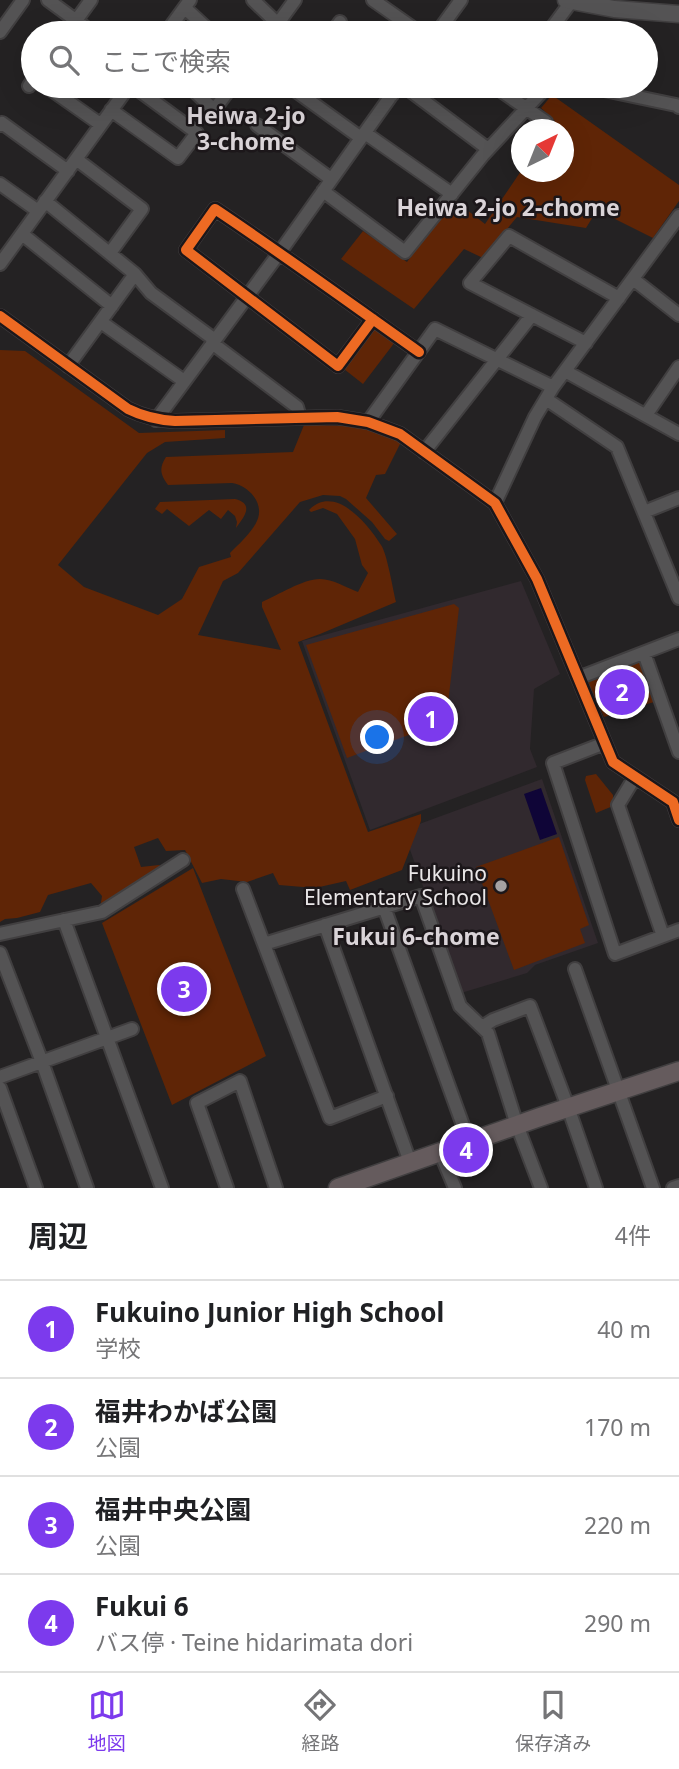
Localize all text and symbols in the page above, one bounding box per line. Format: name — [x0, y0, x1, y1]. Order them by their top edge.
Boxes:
search box — [21, 21, 658, 98]
icon: search — [45, 41, 83, 79]
text: ここで検索 — [101, 43, 231, 79]
district label: Heiwa 2-jo 3-chome — [186, 99, 306, 157]
north arrow — [511, 119, 574, 182]
district label: Heiwa 2-jo 2-chome — [396, 191, 620, 223]
pin: 2 — [599, 666, 645, 718]
pin: 1 — [408, 693, 454, 745]
your location — [360, 720, 394, 754]
place label: Fukuino Elementary School — [304, 859, 487, 911]
marker: Fukuino Elementary School — [493, 878, 509, 894]
district label: Fukui 6-chome — [332, 920, 500, 952]
pin: 3 — [161, 963, 207, 1015]
pin: 4 — [443, 1124, 489, 1176]
text: 周辺 — [28, 1215, 88, 1256]
text: 4件 — [615, 1219, 651, 1251]
text: Fukuino Junior High School — [95, 1294, 444, 1330]
text: 1 — [44, 1313, 58, 1345]
text: 40 m — [597, 1313, 651, 1345]
text: 学校 — [95, 1332, 141, 1364]
text: 福井わかば公園 — [95, 1393, 277, 1429]
text: 2 — [44, 1411, 58, 1443]
text: 170 m — [584, 1411, 651, 1443]
text: 公園 — [95, 1431, 141, 1463]
text: 福井中央公園 — [95, 1491, 251, 1527]
text: 3 — [44, 1509, 58, 1541]
text: 220 m — [584, 1509, 651, 1541]
text: 公園 — [95, 1529, 141, 1561]
text: Fukui 6 — [95, 1588, 189, 1624]
text: 4 — [44, 1607, 58, 1639]
text: 290 m — [584, 1607, 651, 1639]
text: バス停 · Teine hidarimata dori — [95, 1626, 413, 1658]
tab: 地図 — [88, 1686, 126, 1756]
tab: 経路 — [301, 1686, 339, 1756]
tab: 保存済み — [515, 1686, 591, 1756]

